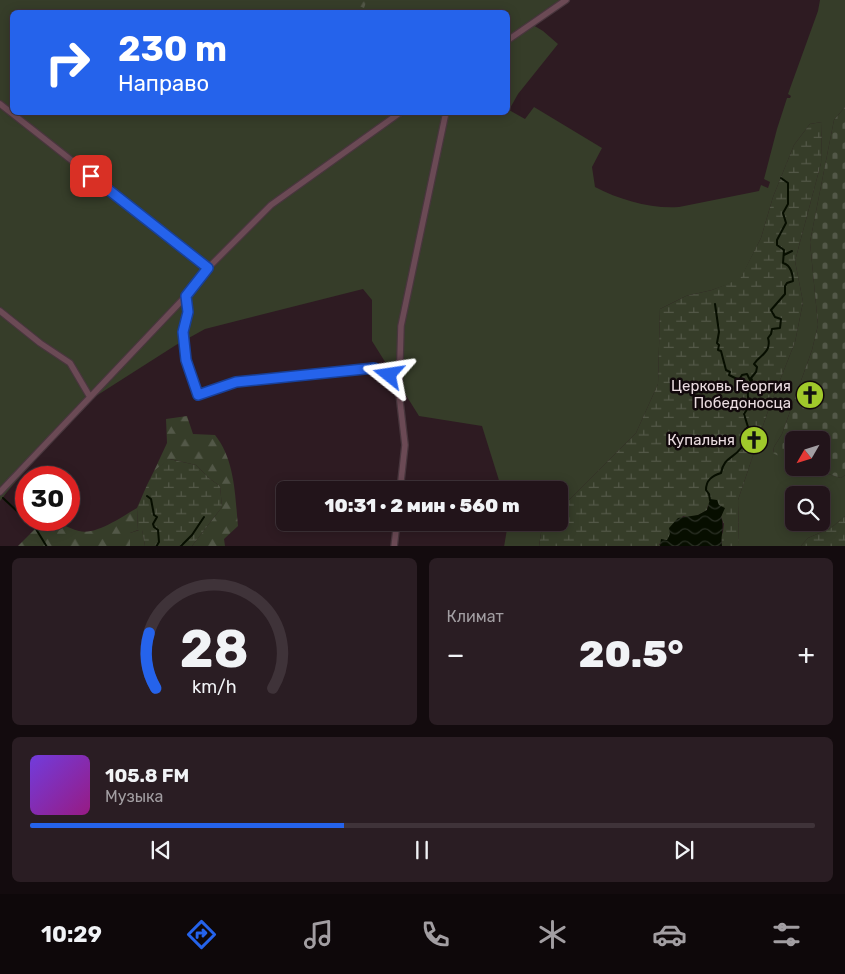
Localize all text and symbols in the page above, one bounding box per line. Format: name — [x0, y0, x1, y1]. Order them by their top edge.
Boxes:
text: 230 m — [118, 28, 227, 70]
icon: right — [35, 30, 100, 95]
text: Направо — [118, 70, 209, 97]
pin — [70, 155, 112, 197]
icon: arrive — [77, 162, 105, 190]
position arrow — [362, 348, 414, 400]
place label: Церковь Георгия Победоносца — [671, 377, 791, 412]
church icon: Церковь Георгия Победоносца — [795, 380, 825, 410]
church icon: Купальня — [739, 425, 769, 455]
place label: Купальня — [667, 431, 735, 449]
north arrow — [785, 431, 830, 476]
map controls — [785, 431, 830, 531]
speed limit sign: 30 — [15, 466, 80, 531]
button: search — [785, 486, 830, 531]
text: 10:31 · 2 мин · 560 m — [324, 494, 520, 517]
text: Климат — [447, 607, 504, 626]
text: 28 — [180, 618, 249, 680]
text: 20.5° — [579, 631, 684, 677]
text: − — [447, 638, 465, 671]
text: + — [798, 638, 815, 671]
text: km/h — [192, 676, 237, 697]
text: 105.8 FM — [105, 764, 189, 787]
text: Музыка — [105, 787, 163, 806]
icon: previous — [147, 836, 175, 864]
icon: pause — [408, 836, 436, 864]
icon: next — [670, 836, 698, 864]
icon: directions — [184, 917, 219, 952]
icon: music — [301, 917, 336, 952]
icon: phone — [418, 917, 453, 952]
icon: climate — [535, 917, 570, 952]
icon: car — [652, 917, 687, 952]
icon: filters — [769, 917, 804, 952]
text: 10:29 — [41, 921, 102, 948]

